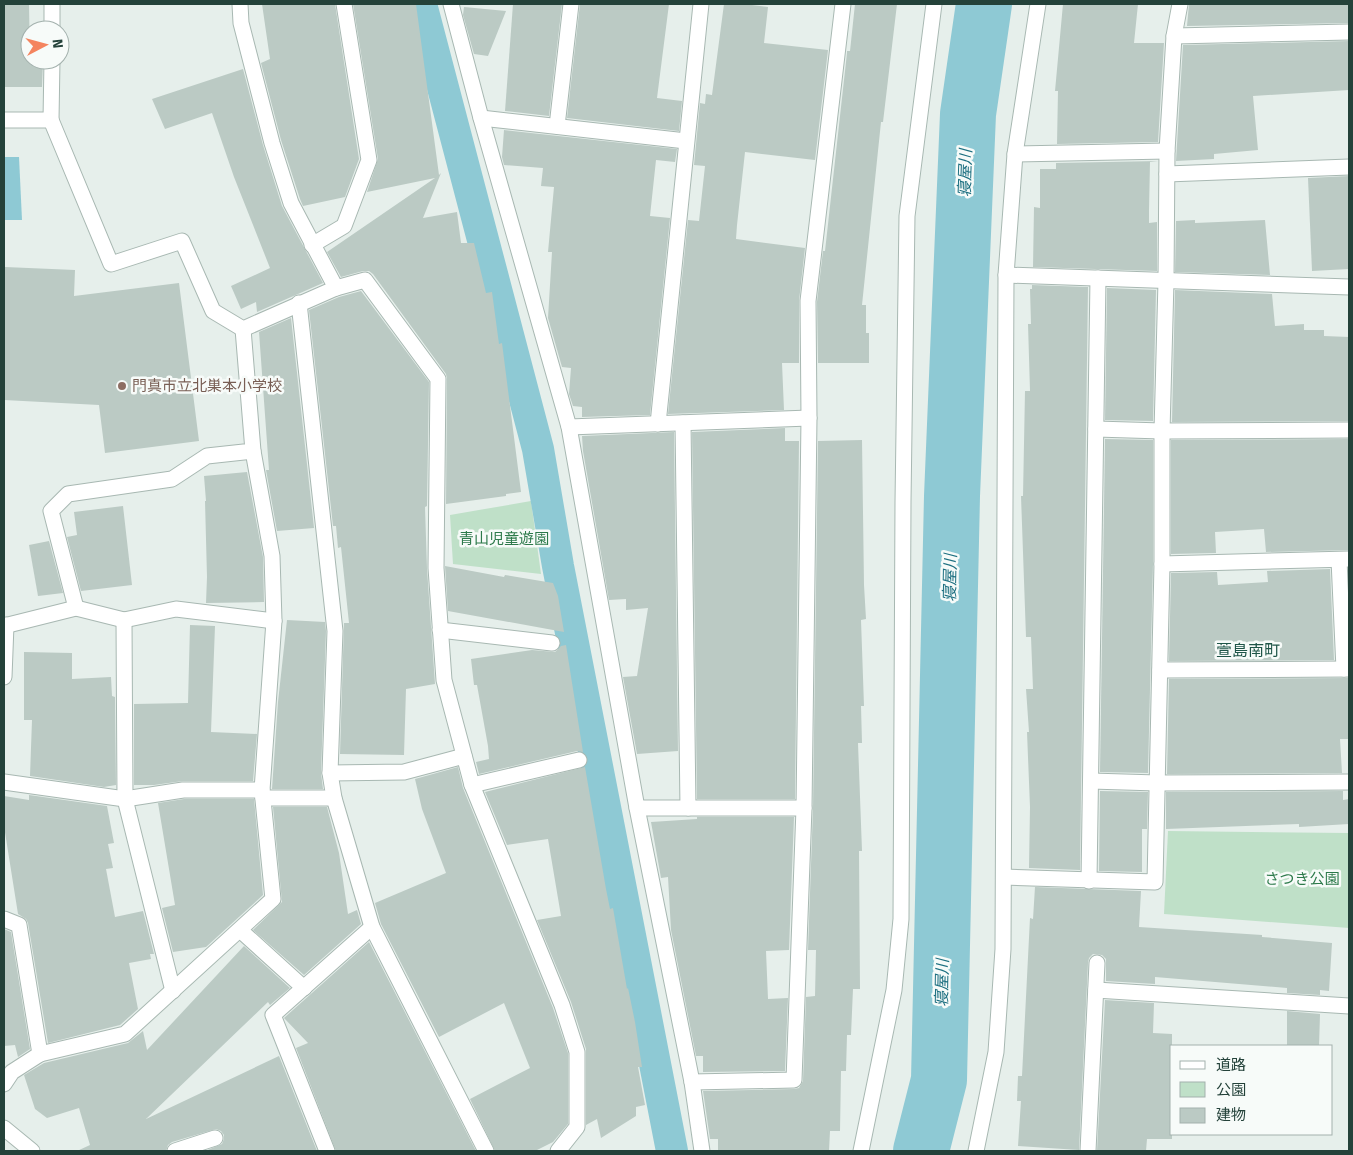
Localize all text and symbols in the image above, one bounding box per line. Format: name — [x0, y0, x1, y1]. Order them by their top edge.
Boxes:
north arrow — [20, 20, 70, 70]
text: N — [48, 38, 66, 49]
water label: 寝屋川 — [955, 147, 975, 197]
place label: 門真市立北巣本小学校 — [132, 377, 282, 395]
marker: 門真市立北巣本小学校 — [116, 380, 128, 392]
park label: 青山児童遊園 — [459, 530, 549, 548]
water label: 寝屋川 — [940, 552, 960, 602]
district label: 萱島南町 — [1216, 641, 1280, 660]
park label: さつき公園 — [1264, 870, 1340, 888]
water label: 寝屋川 — [932, 957, 952, 1007]
legend — [1170, 1045, 1333, 1135]
text: 道路 — [1216, 1056, 1246, 1074]
text: 公園 — [1216, 1081, 1246, 1099]
text: 建物 — [1216, 1106, 1246, 1124]

